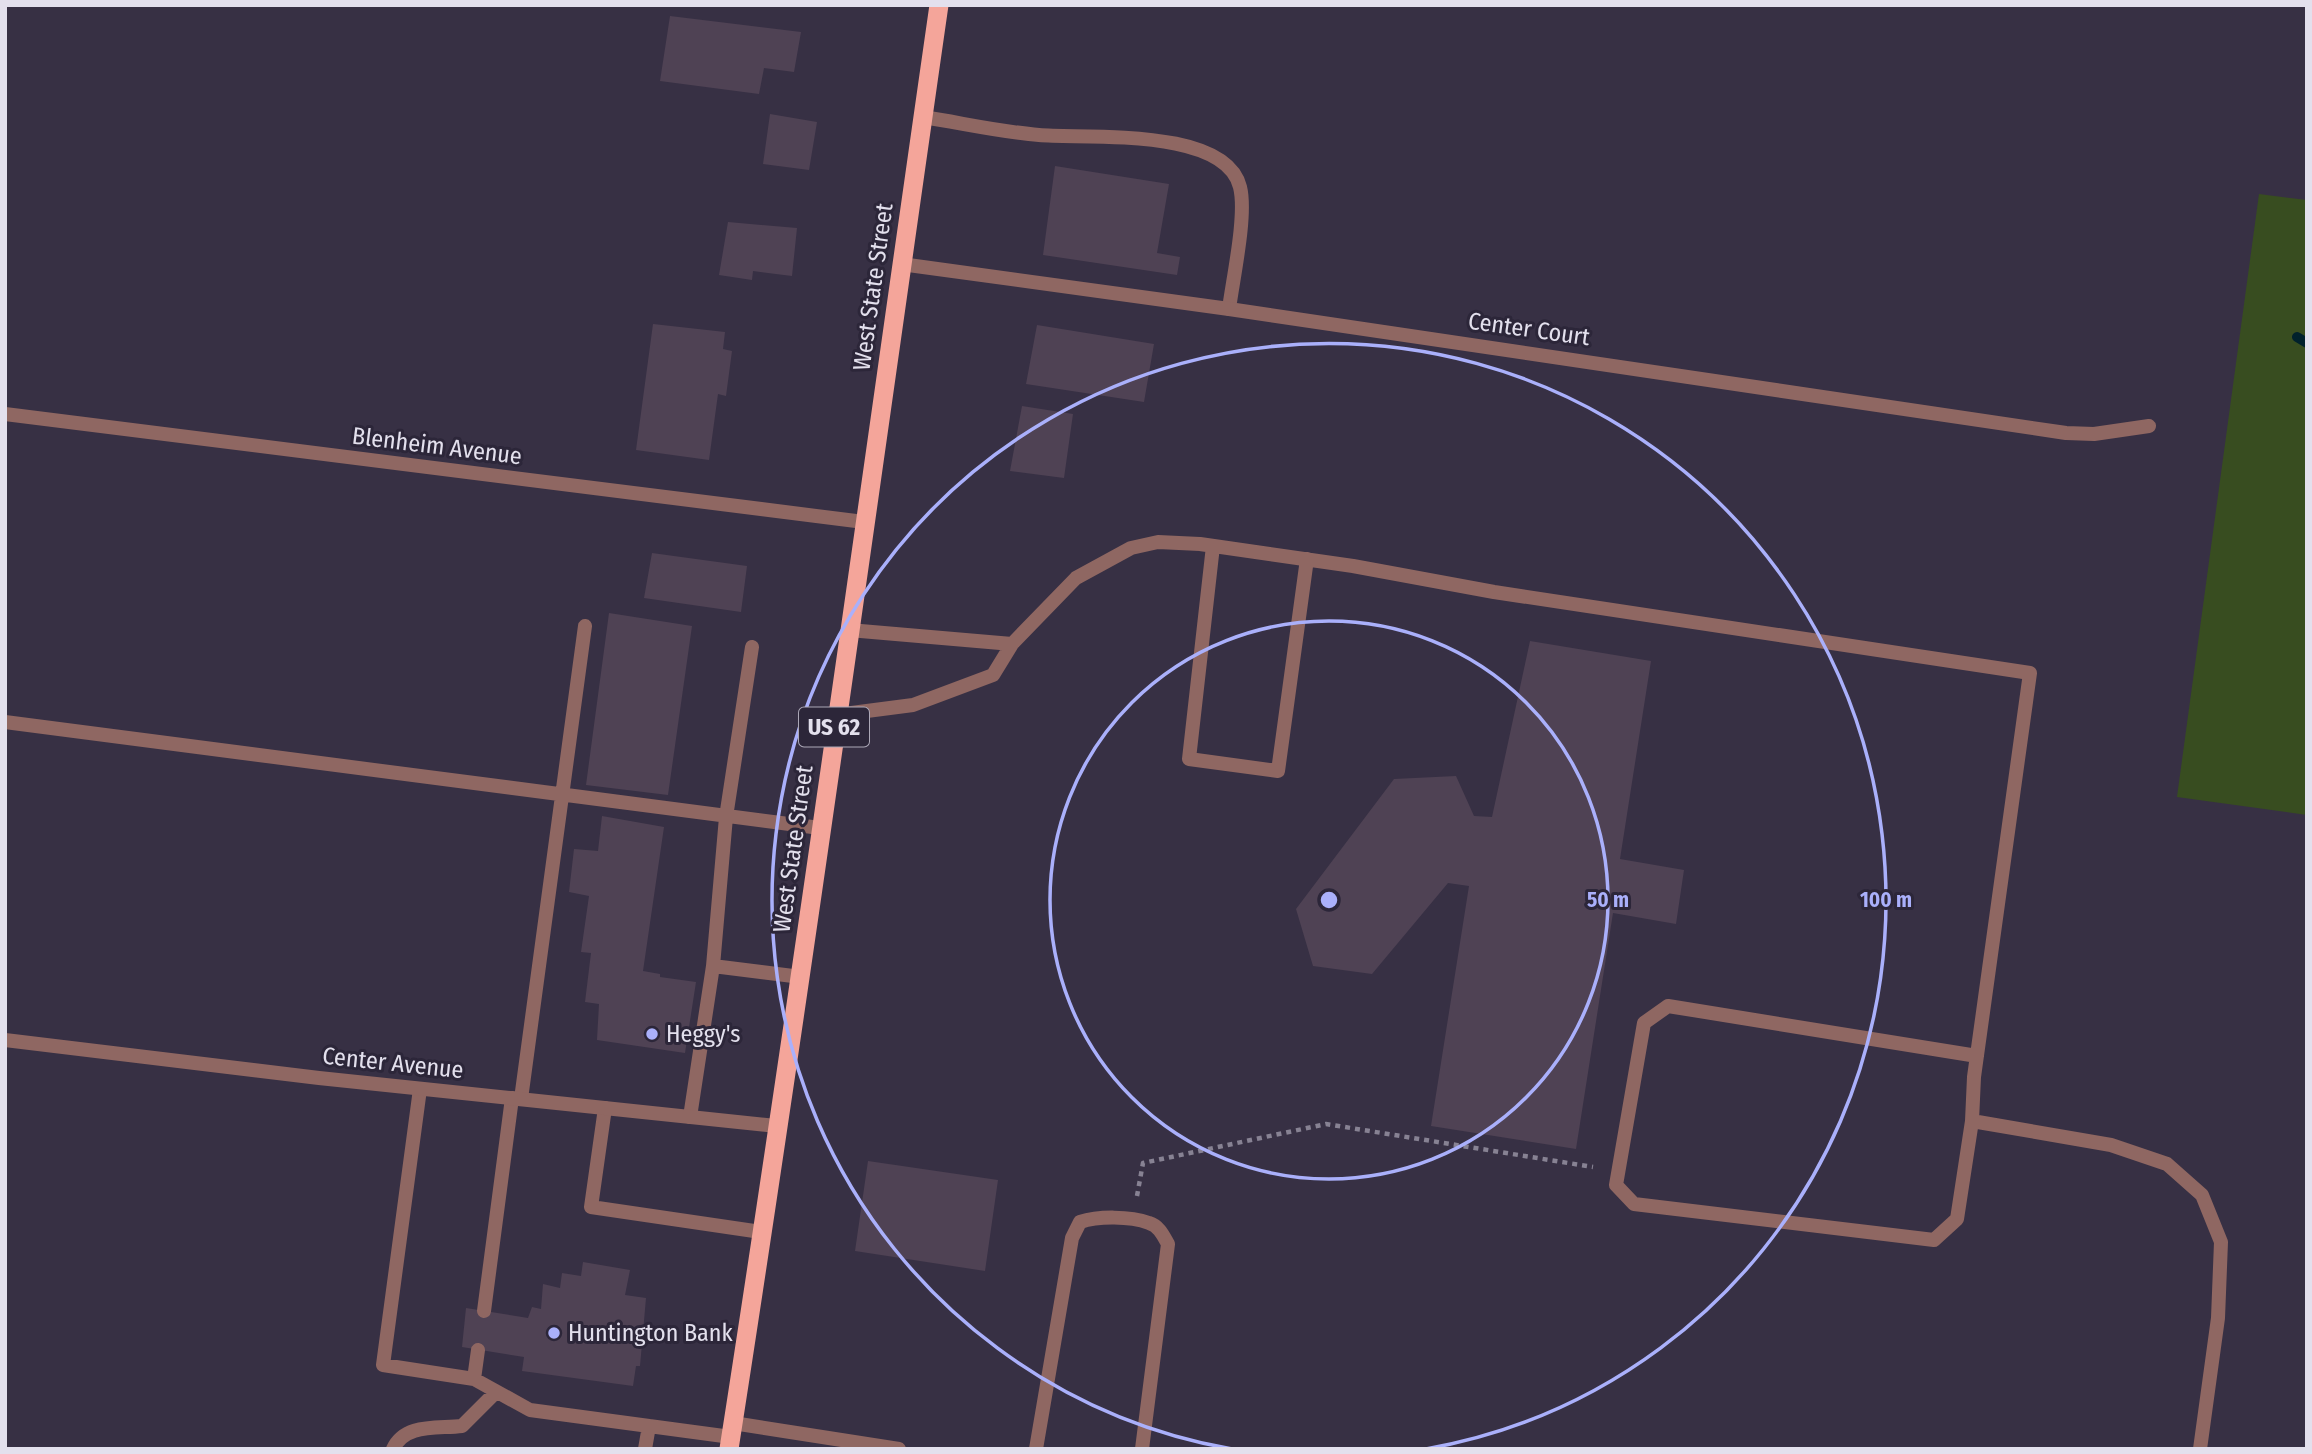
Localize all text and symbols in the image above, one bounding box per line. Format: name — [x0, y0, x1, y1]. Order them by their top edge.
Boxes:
street label: West State Street — [847, 201, 899, 372]
street label: Center Court — [1466, 307, 1592, 351]
street label: Blenheim Avenue — [351, 422, 523, 470]
road number: US 62 — [799, 708, 869, 747]
street label: West State Street — [767, 763, 819, 934]
text: 50 m — [1587, 887, 1629, 913]
text: 100 m — [1860, 887, 1912, 913]
centre of rings — [1317, 888, 1341, 912]
place label: Heggy's — [666, 1020, 741, 1048]
marker: Heggy's — [644, 1026, 660, 1042]
street label: Center Avenue — [321, 1042, 465, 1084]
place label: Huntington Bank — [568, 1319, 734, 1347]
marker: Huntington Bank — [546, 1325, 562, 1341]

